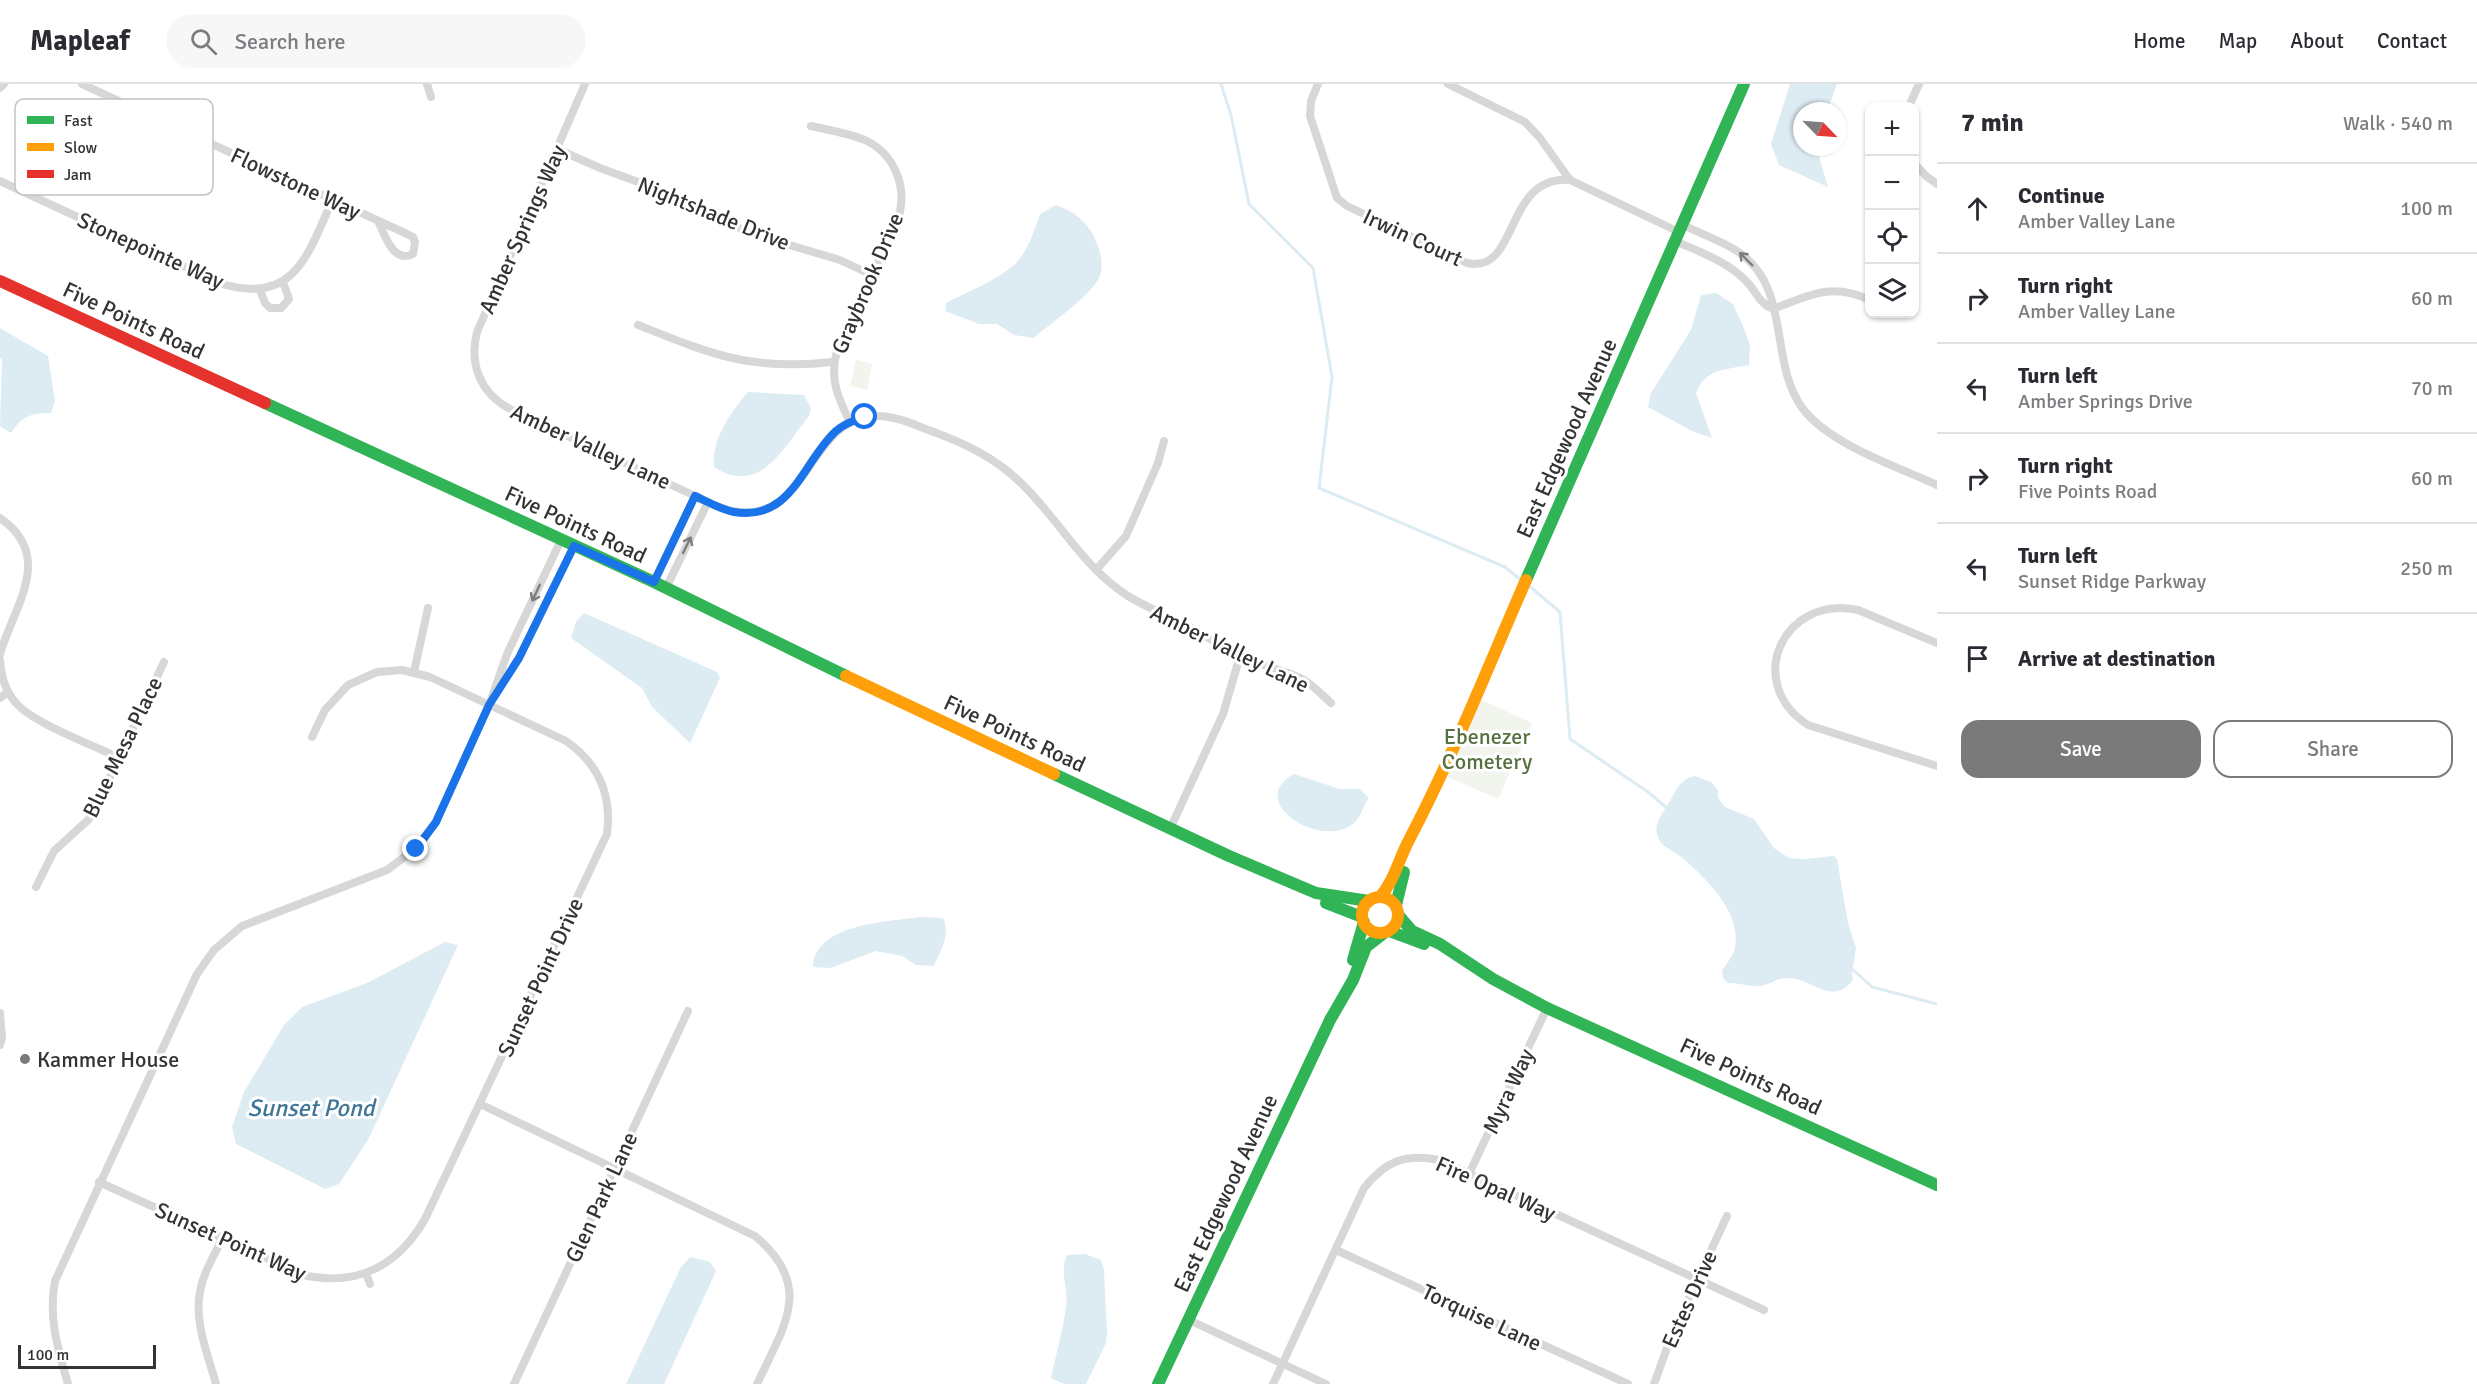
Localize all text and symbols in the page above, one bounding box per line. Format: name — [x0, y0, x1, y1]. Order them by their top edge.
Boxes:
search box — [166, 14, 586, 68]
text: Mapleaf — [30, 24, 130, 58]
icon: search — [187, 25, 220, 58]
text: Search here — [235, 28, 346, 55]
text: Home — [2133, 28, 2186, 54]
text: Map — [2219, 28, 2257, 54]
text: About — [2290, 28, 2344, 54]
text: Contact — [2377, 28, 2447, 54]
legend — [15, 99, 213, 195]
north arrow — [1793, 102, 1847, 156]
map controls — [1865, 102, 1919, 318]
button: + — [1865, 102, 1919, 156]
text: 7 min — [1961, 107, 2024, 139]
text: Fast — [64, 111, 93, 131]
text: Walk · 540 m — [2343, 111, 2453, 136]
text: Slow — [64, 138, 98, 158]
street label: Amber Springs Way — [473, 140, 572, 318]
street label: Flowstone Way — [227, 142, 366, 226]
button: − — [1865, 156, 1919, 210]
text: Jam — [64, 165, 92, 185]
street label: Nightshade Drive — [634, 171, 794, 256]
text: Continue — [2018, 182, 2105, 209]
icon: ahead — [1961, 192, 1994, 225]
text: 100 m — [2400, 196, 2453, 221]
street label: Irwin Court — [1359, 203, 1467, 272]
street label: Stonepointe Way — [73, 206, 229, 295]
street label: Graybrook Drive — [826, 209, 909, 358]
text: Amber Valley Lane — [2018, 209, 2175, 234]
button: locate — [1865, 210, 1919, 264]
one-way arrow — [1739, 252, 1754, 267]
button: layers — [1865, 264, 1919, 318]
text: Turn right — [2018, 272, 2113, 299]
street label: Five Points Road — [59, 276, 209, 365]
icon: right — [1961, 282, 1994, 315]
text: 60 m — [2411, 286, 2453, 311]
text: Amber Valley Lane — [2018, 299, 2175, 324]
street label: East Edgewood Avenue — [1510, 334, 1623, 542]
text: Turn left — [2018, 362, 2098, 389]
icon: left — [1961, 372, 1994, 405]
text: 70 m — [2411, 376, 2453, 401]
text: Amber Springs Drive — [2018, 389, 2193, 414]
street label: Amber Valley Lane — [507, 398, 675, 495]
route start — [851, 403, 877, 429]
text: Turn right — [2018, 452, 2113, 479]
icon: right — [1961, 462, 1994, 495]
text: 60 m — [2411, 466, 2453, 491]
text: Five Points Road — [2018, 479, 2157, 504]
street label: Five Points Road — [501, 480, 651, 569]
one-way arrow — [681, 537, 693, 555]
text: Turn left — [2018, 542, 2098, 569]
icon: left — [1961, 552, 1994, 585]
text: 250 m — [2400, 556, 2453, 581]
text: Sunset Ridge Parkway — [2018, 569, 2206, 594]
one-way arrow — [530, 583, 541, 601]
street label: Amber Valley Lane — [1146, 598, 1314, 699]
icon: arrive — [1961, 642, 1994, 675]
text: Arrive at destination — [2018, 645, 2215, 672]
street label: Blue Mesa Place — [77, 673, 168, 822]
street label: Five Points Road — [940, 689, 1090, 778]
button: Save — [1961, 720, 2201, 778]
button: Share — [2213, 720, 2453, 778]
park label: Ebenezer Cometery — [1442, 723, 1533, 775]
route end — [402, 835, 428, 861]
street label: Sunset Point Drive — [492, 893, 589, 1061]
street label: Five Points Road — [1676, 1032, 1826, 1121]
street label: Myra Way — [1477, 1044, 1540, 1138]
place label: Kammer House — [37, 1046, 179, 1073]
marker: Kammer House — [18, 1052, 32, 1066]
street label: East Edgewood Avenue — [1168, 1090, 1283, 1297]
water label: Sunset Pond — [248, 1093, 378, 1123]
street label: Glen Park Lane — [559, 1128, 643, 1267]
street label: Fire Opal Way — [1432, 1150, 1561, 1227]
street label: Sunset Point Way — [151, 1196, 311, 1287]
street label: Estes Drive — [1656, 1246, 1723, 1352]
street label: Torquise Lane — [1418, 1278, 1546, 1357]
scale bar — [18, 1342, 156, 1370]
text: 100 m — [27, 1345, 69, 1365]

